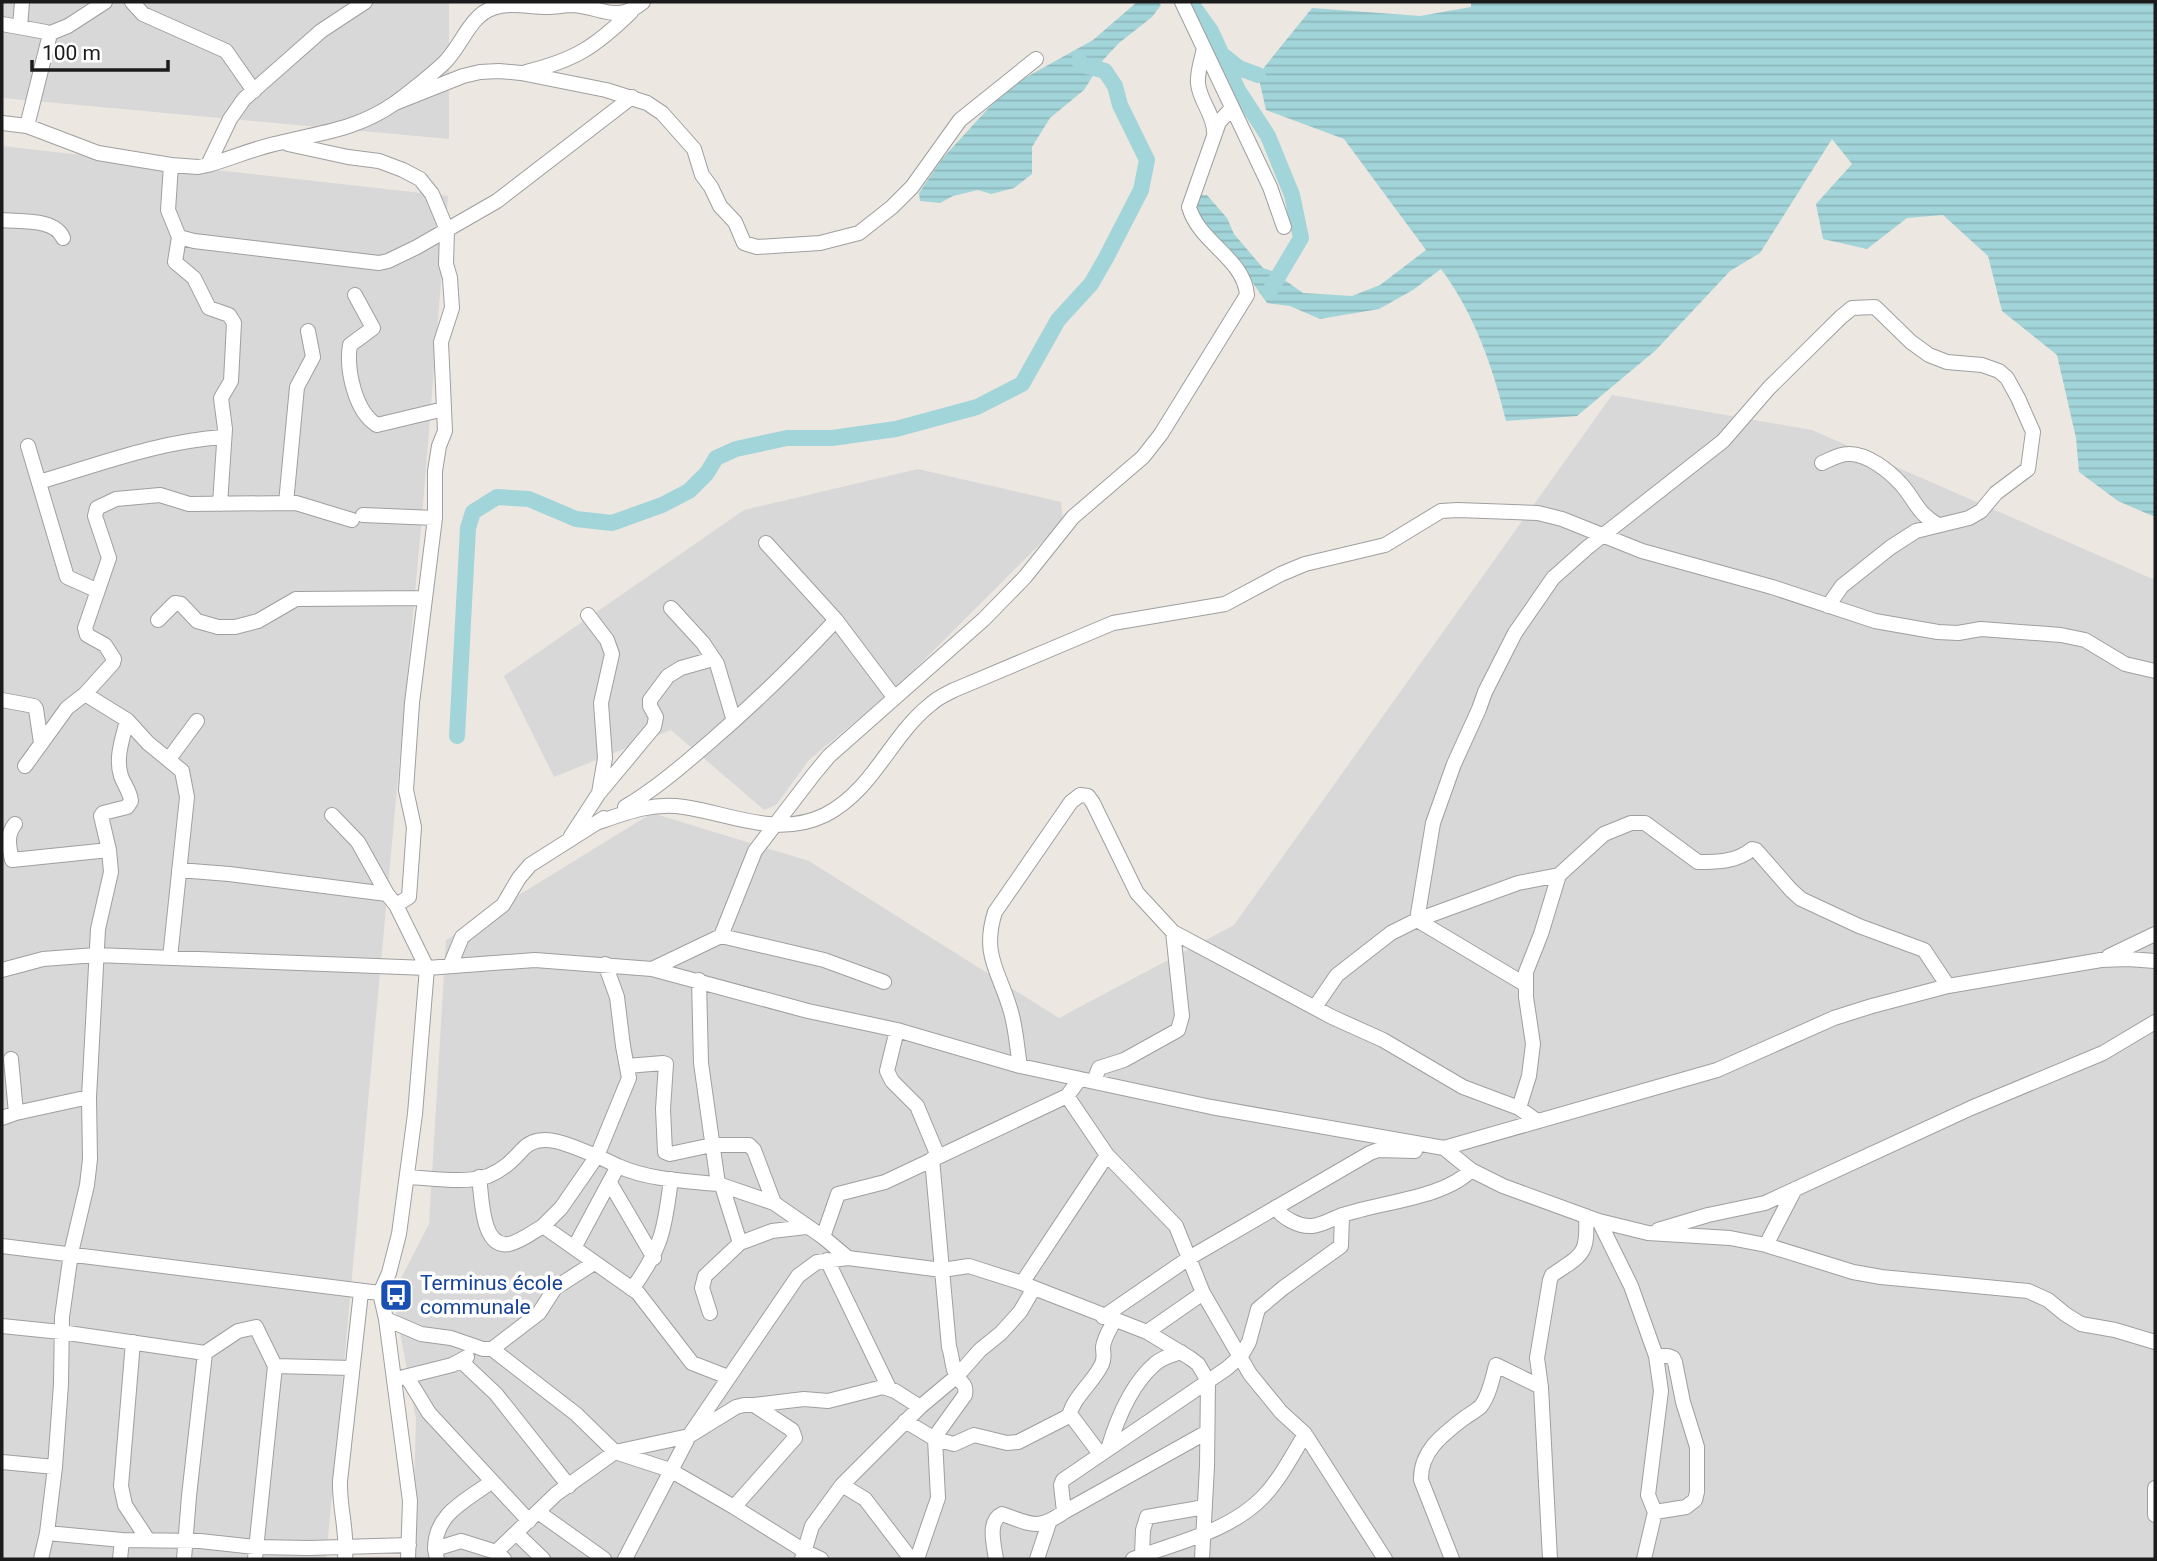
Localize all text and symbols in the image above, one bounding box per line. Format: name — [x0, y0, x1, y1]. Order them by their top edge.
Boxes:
scale bar — [32, 28, 168, 72]
text: 100 m — [42, 41, 101, 65]
place label: Terminus école communale — [420, 1271, 563, 1319]
bus stop icon: Terminus école communale — [377, 1276, 415, 1314]

